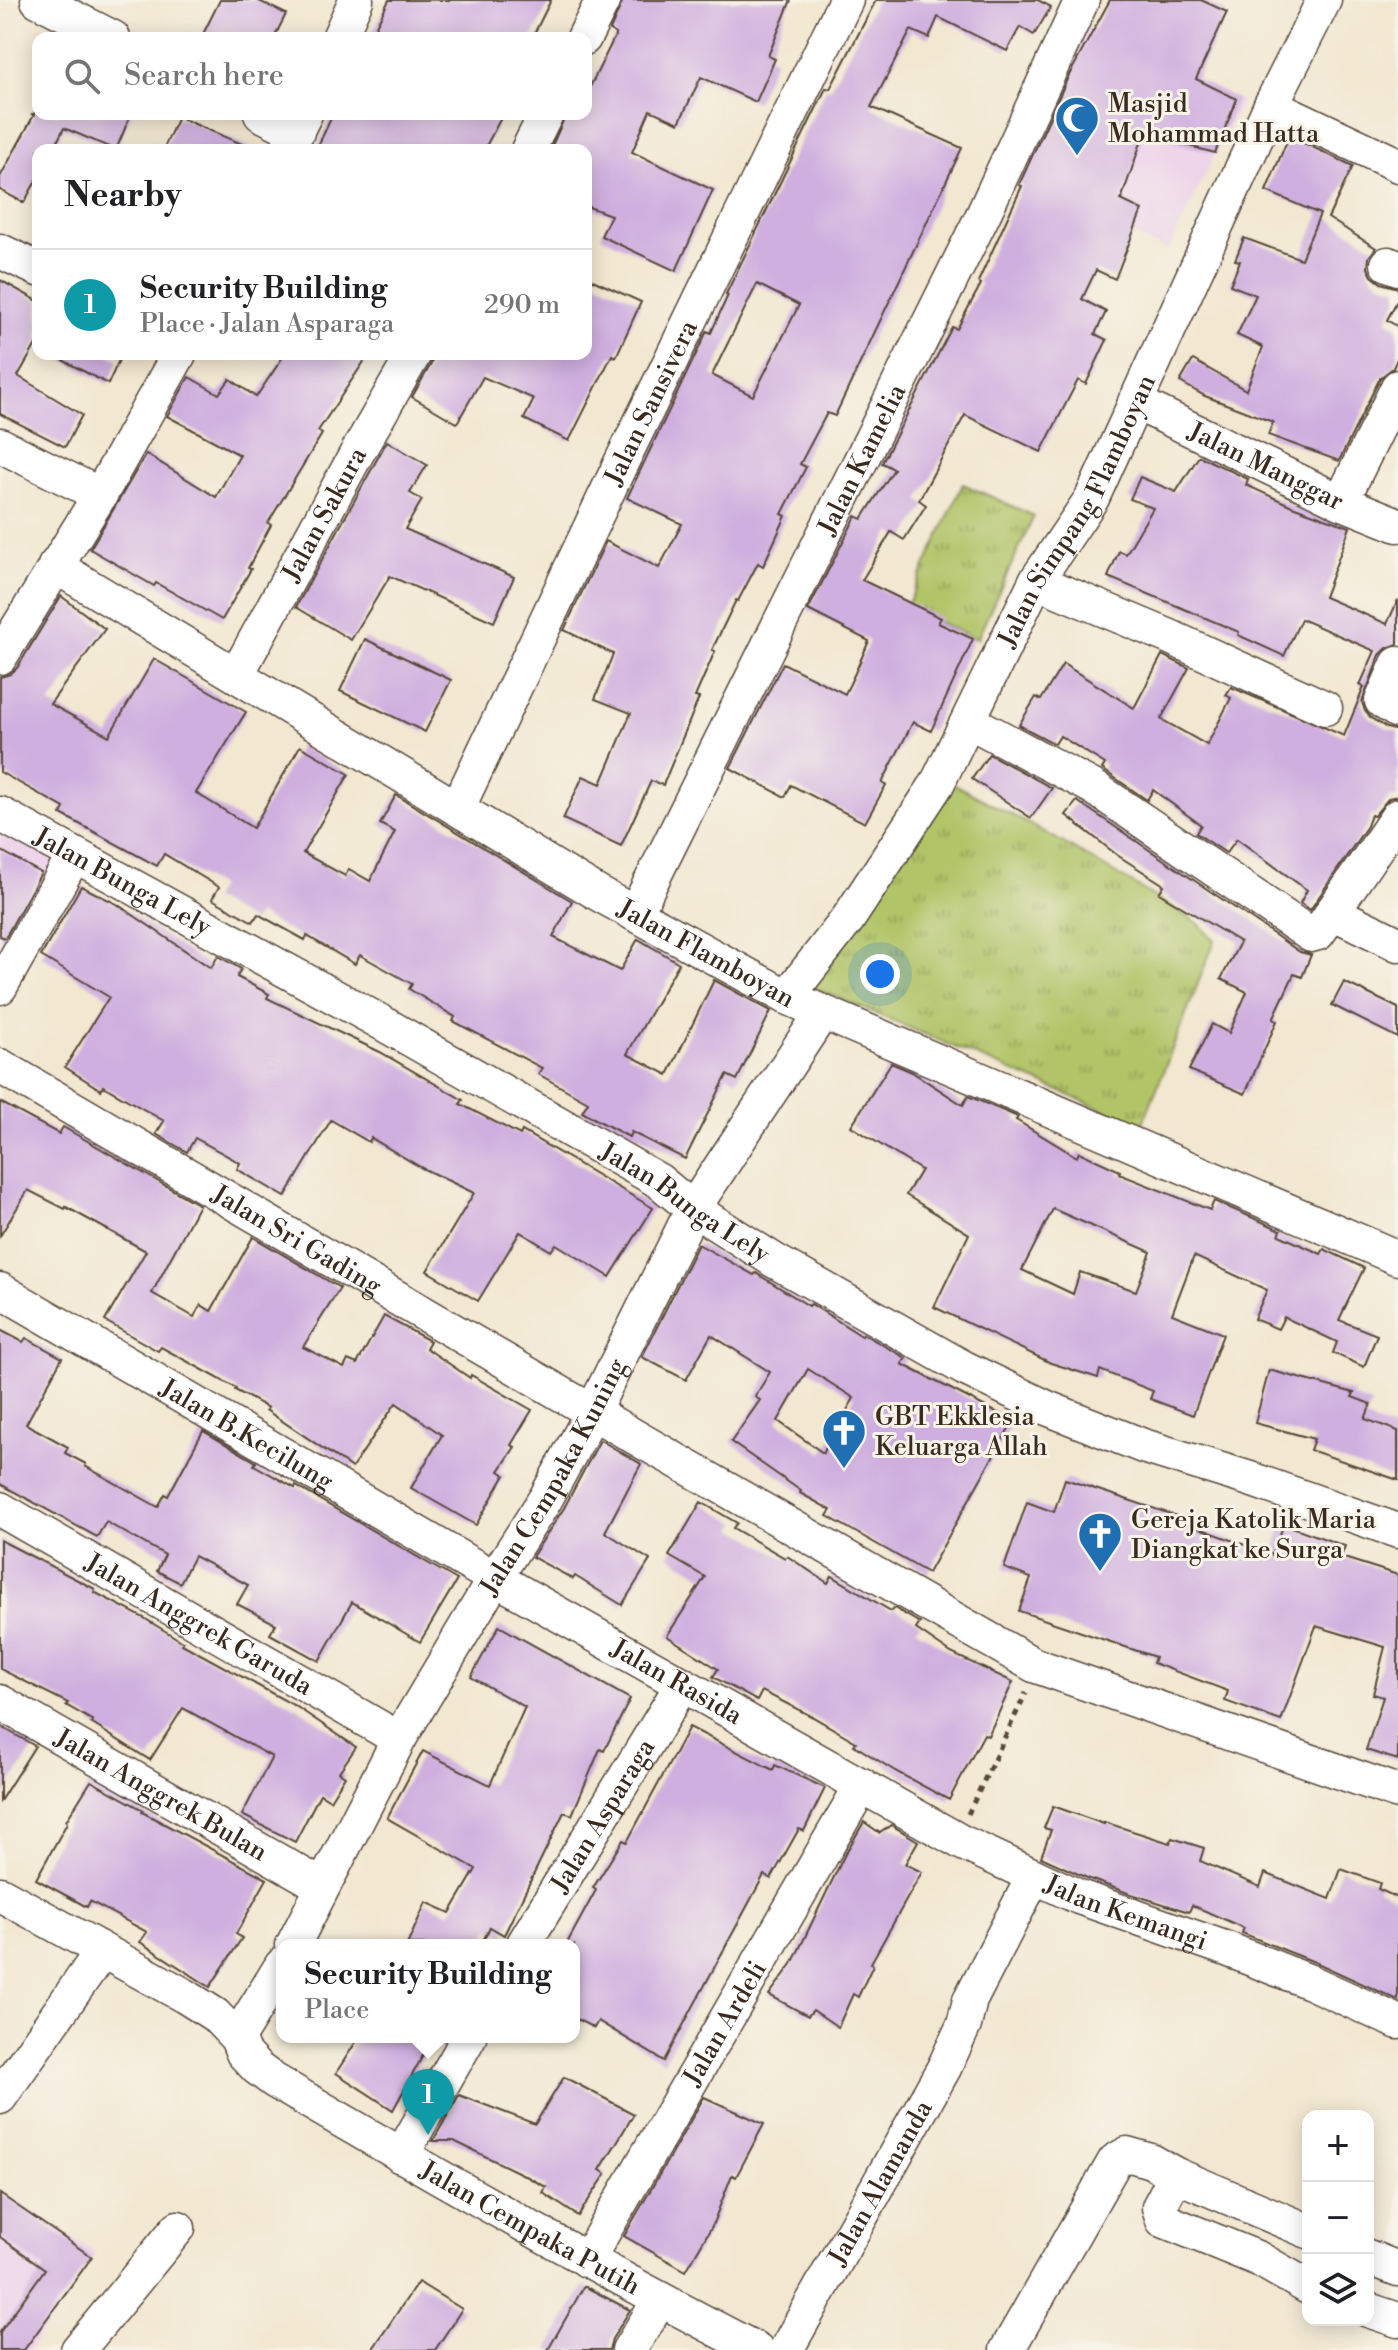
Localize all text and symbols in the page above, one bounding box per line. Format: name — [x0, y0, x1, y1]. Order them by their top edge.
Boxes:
search box — [32, 32, 592, 120]
icon: search — [60, 54, 104, 98]
text: Search here — [124, 57, 284, 95]
place label: Masjid Mohammad Hatta — [1108, 88, 1320, 150]
mosque icon: Masjid Mohammad Hatta — [1053, 94, 1101, 157]
text: Nearby — [64, 175, 182, 217]
text: Security Building — [140, 270, 387, 308]
text: 1 — [84, 289, 96, 321]
text: 290 m — [484, 289, 560, 321]
text: Place · Jalan Asparaga — [140, 308, 394, 340]
street label: Jalan Sansivera — [597, 314, 705, 491]
street label: Jalan Simpang Flamboyan — [991, 370, 1163, 653]
street label: Jalan Kamelia — [811, 378, 914, 541]
street label: Jalan Manggar — [1182, 415, 1349, 518]
street label: Jalan Sakura — [275, 441, 374, 588]
street label: Jalan Bunga Lely — [27, 820, 217, 944]
street label: Jalan Flamboyan — [611, 892, 800, 1015]
your location — [860, 954, 900, 994]
street label: Jalan Bunga Lely — [593, 1135, 776, 1271]
street label: Jalan Sri Gading — [205, 1178, 388, 1303]
street label: Jalan Cempaka Kuning — [473, 1353, 634, 1602]
street label: Jalan B.Kecilung — [153, 1371, 339, 1498]
place label: GBT Ekklesia Keluarga Allah — [875, 1401, 1048, 1463]
church icon: GBT Ekklesia Keluarga Allah — [820, 1407, 868, 1470]
place label: Gereja Katolik Maria Diangkat ke Surga — [1131, 1504, 1377, 1566]
church icon: Gereja Katolik Maria Diangkat ke Surga — [1076, 1510, 1124, 1573]
street label: Jalan Anggrek Garuda — [79, 1546, 319, 1703]
street label: Jalan Rasida — [604, 1632, 749, 1732]
street label: Jalan Anggrek Bulan — [48, 1721, 273, 1868]
street label: Jalan Asparaga — [544, 1732, 663, 1899]
street label: Jalan Kemangi — [1038, 1868, 1212, 1958]
popup — [276, 1939, 580, 2043]
street label: Jalan Ardeli — [676, 1955, 774, 2092]
text: Security Building — [304, 1956, 552, 1994]
text: Place — [304, 1994, 369, 2026]
pin: 1 — [402, 2069, 454, 2135]
street label: Jalan Alamanda — [821, 2094, 940, 2272]
map controls — [1302, 2110, 1374, 2326]
button: + — [1302, 2110, 1374, 2182]
street label: Jalan Cempaka Putih — [413, 2154, 645, 2302]
button: − — [1302, 2182, 1374, 2254]
button: layers — [1302, 2254, 1374, 2326]

